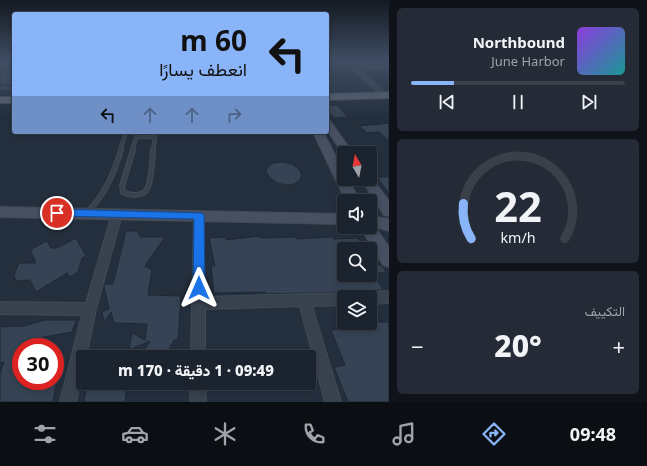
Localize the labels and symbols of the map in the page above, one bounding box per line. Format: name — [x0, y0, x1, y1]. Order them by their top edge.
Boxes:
north arrow — [337, 146, 377, 186]
pin — [40, 196, 74, 230]
position arrow — [178, 267, 220, 309]
speed limit sign: 30 — [12, 338, 64, 390]

